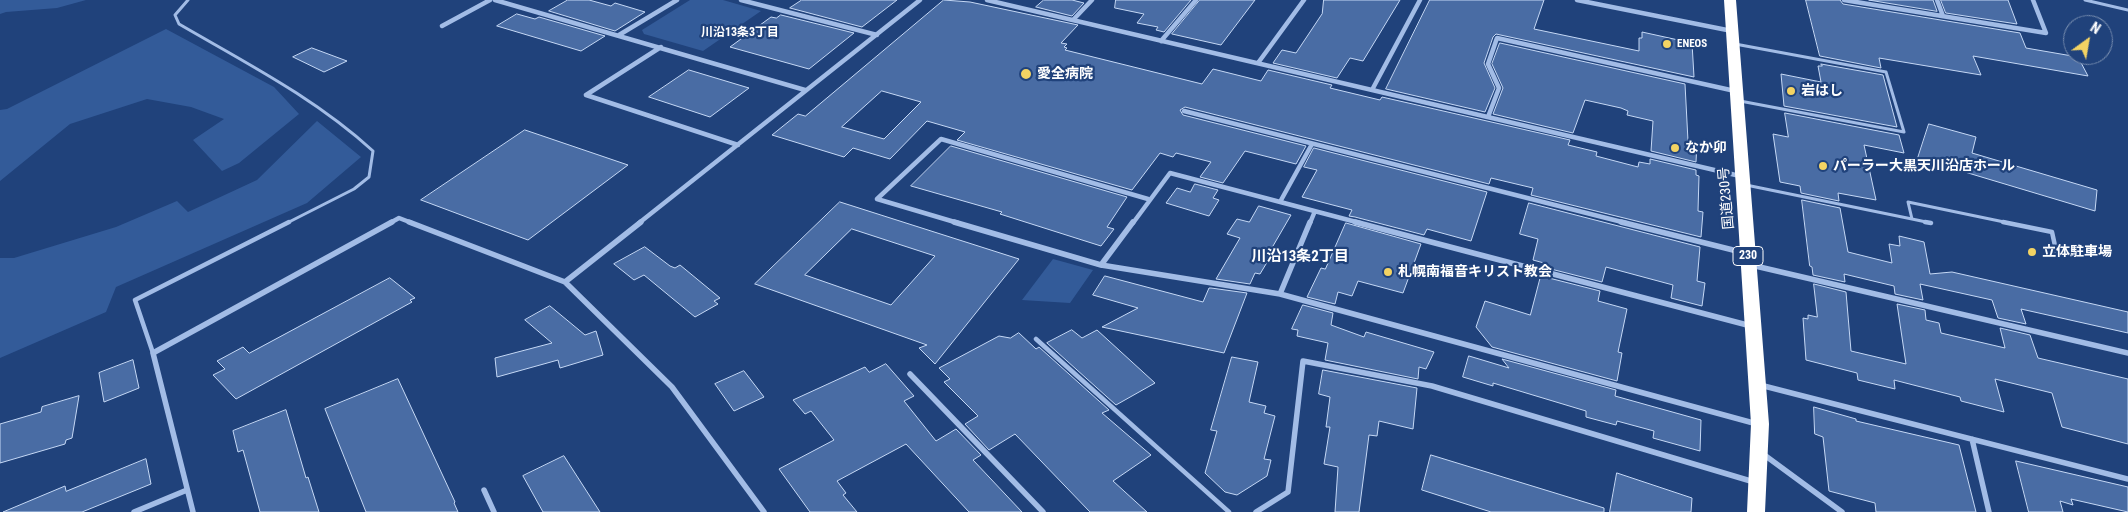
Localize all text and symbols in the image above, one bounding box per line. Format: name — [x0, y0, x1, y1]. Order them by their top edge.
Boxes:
north arrow — [2063, 15, 2113, 65]
text: N — [2088, 19, 2103, 37]
district label: 川沿13条3丁目 — [701, 26, 779, 40]
place label: ENEOS — [1677, 37, 1707, 51]
marker: ENEOS — [1661, 38, 1673, 50]
place label: 愛全病院 — [1037, 66, 1093, 82]
marker: 愛全病院 — [1019, 67, 1033, 81]
place label: 岩はし — [1801, 83, 1843, 99]
marker: 岩はし — [1785, 85, 1797, 97]
place label: なか卯 — [1685, 140, 1727, 156]
marker: なか卯 — [1669, 142, 1681, 154]
place label: パーラー大黒天川沿店ホール — [1833, 158, 2015, 174]
marker: パーラー大黒天川沿店ホール — [1817, 160, 1829, 172]
street label: 国道230号 — [1716, 166, 1738, 230]
place label: 立体駐車場 — [2042, 244, 2112, 260]
marker: 立体駐車場 — [2026, 246, 2038, 258]
road number: 230 — [1733, 247, 1763, 266]
district label: 川沿13条2丁目 — [1251, 248, 1349, 266]
place label: 札幌南福音キリスト教会 — [1398, 264, 1552, 280]
marker: 札幌南福音キリスト教会 — [1382, 266, 1394, 278]

